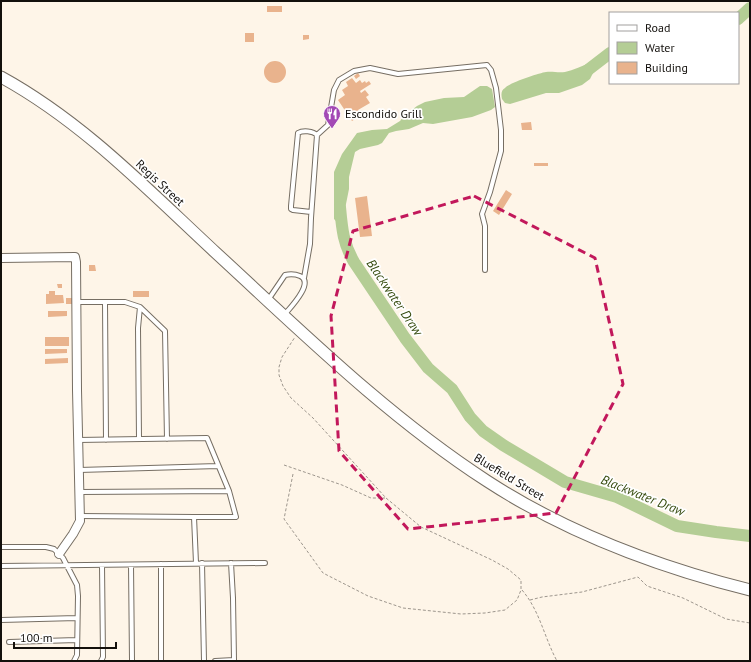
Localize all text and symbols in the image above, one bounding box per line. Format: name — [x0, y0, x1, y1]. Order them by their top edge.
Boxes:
legend — [609, 12, 739, 84]
text: Road — [645, 20, 670, 35]
text: Water — [645, 40, 675, 55]
text: Building — [645, 60, 688, 75]
restaurant icon: Escondido Grill — [322, 104, 342, 129]
place label: Escondido Grill — [345, 106, 423, 121]
street label: Regis Street — [133, 156, 188, 209]
water label: Blackwater Draw — [363, 256, 427, 340]
street label: Bluefield Street — [471, 450, 547, 503]
water label: Blackwater Draw — [598, 471, 688, 520]
scale bar — [14, 624, 116, 650]
text: 100 m — [20, 630, 53, 645]

